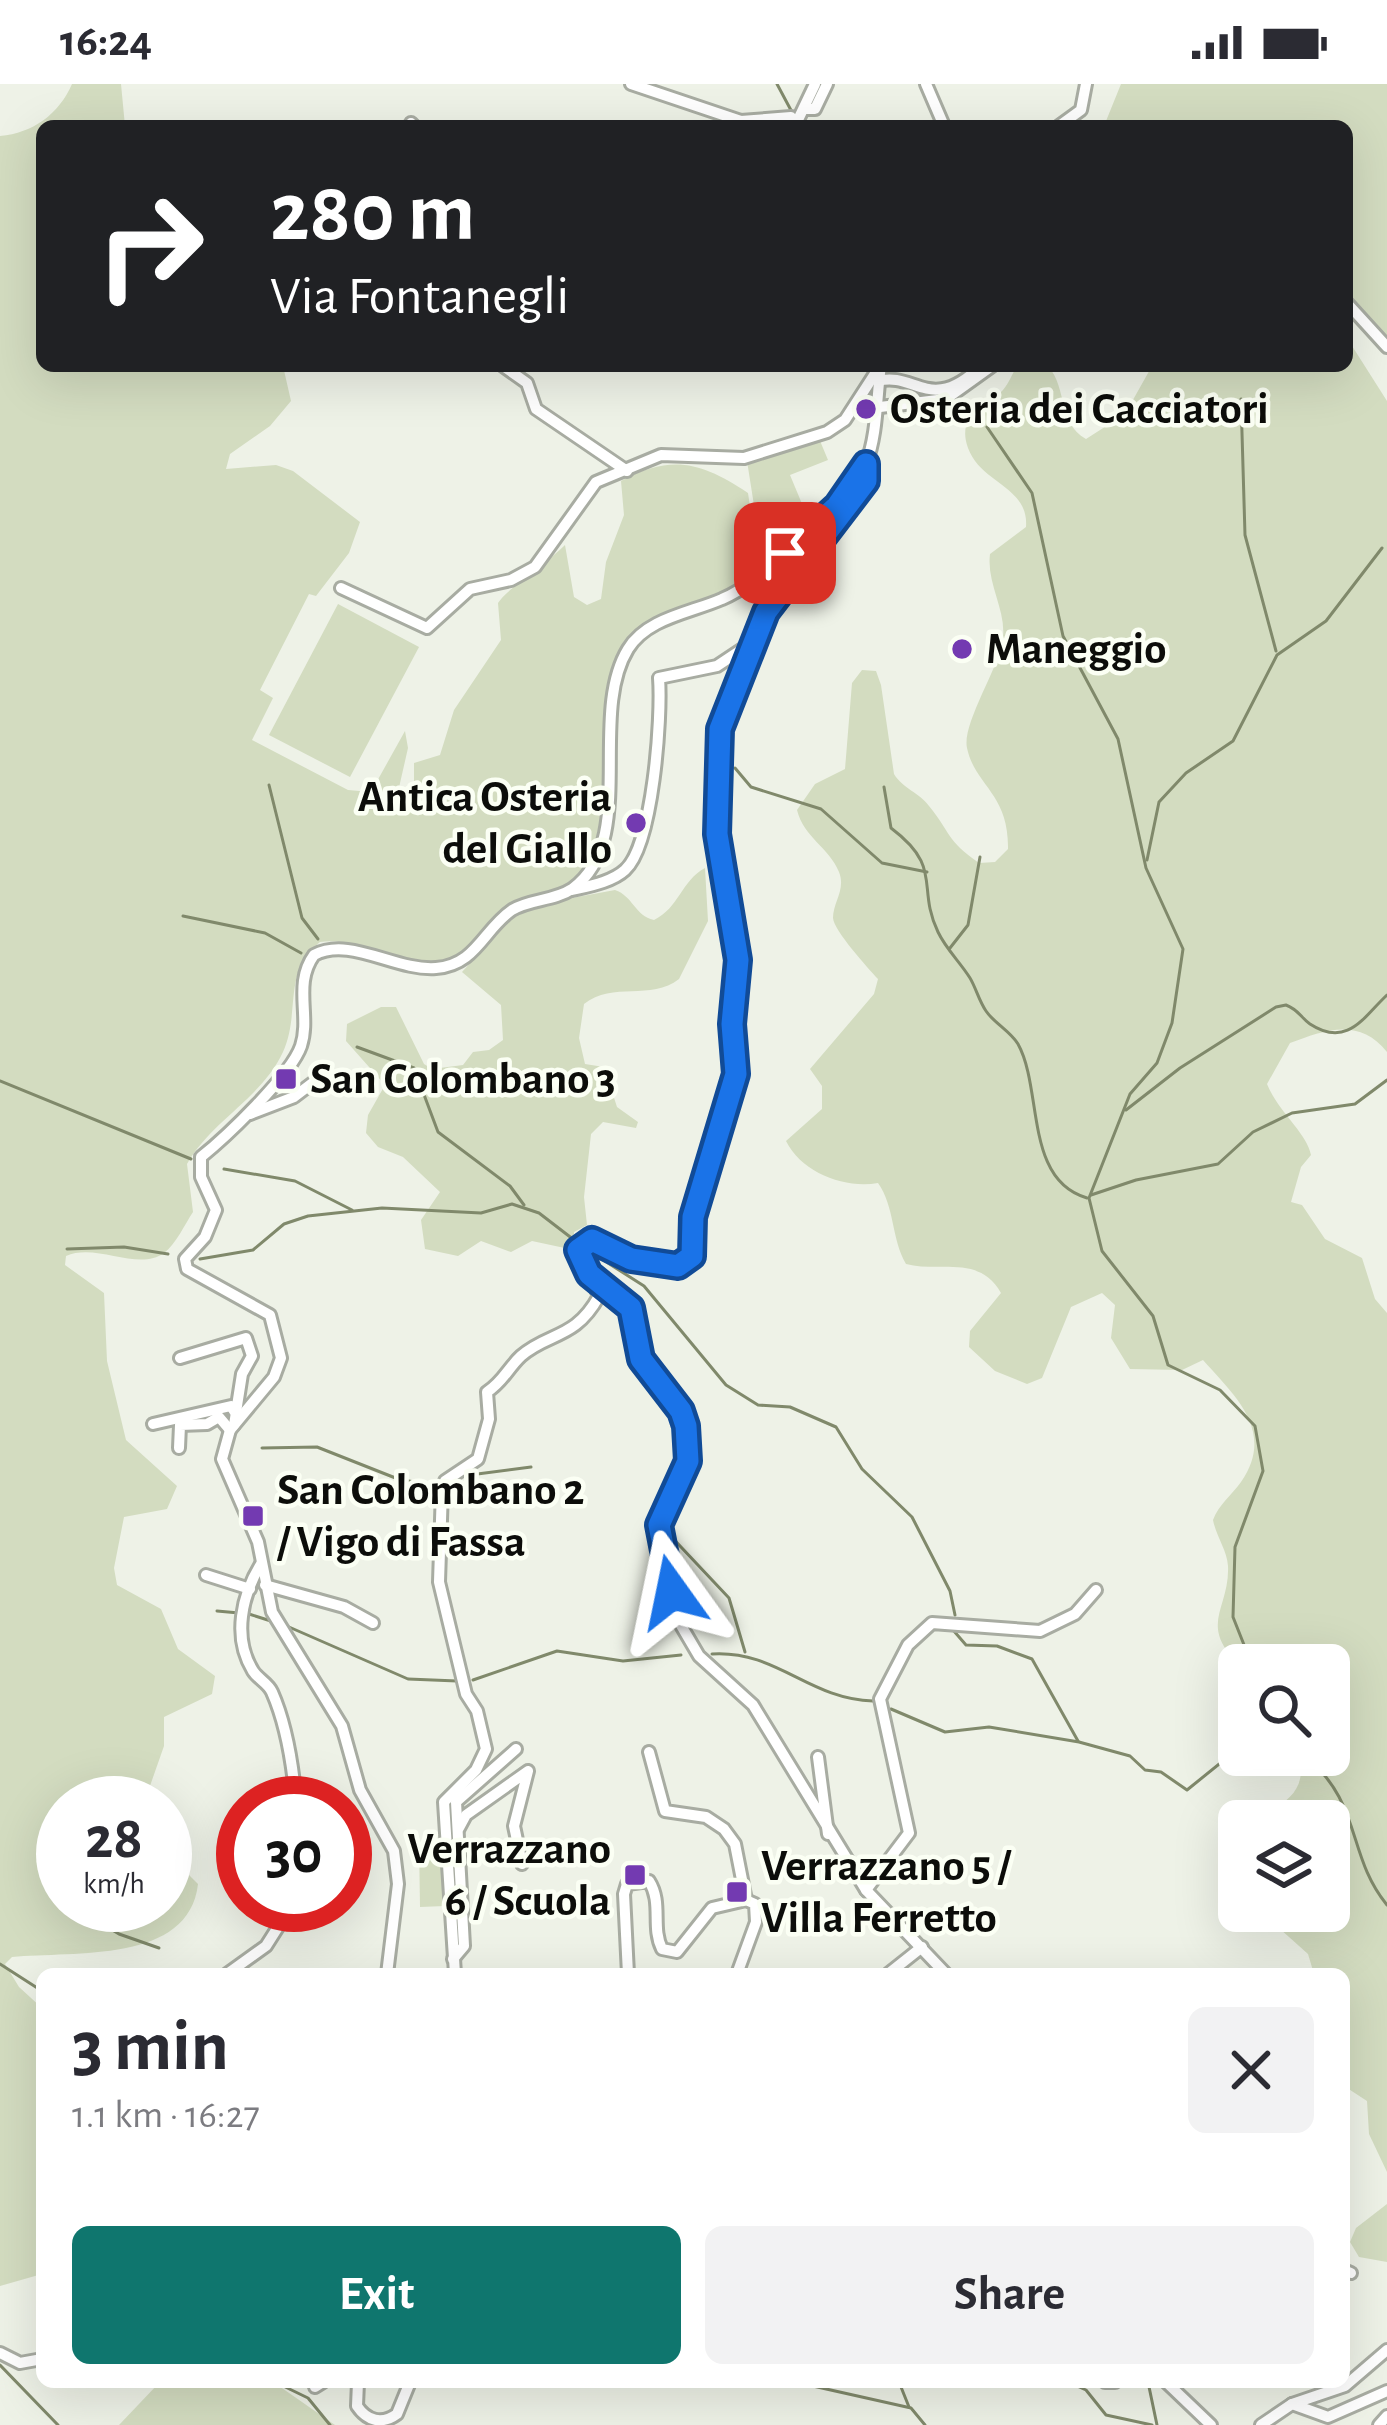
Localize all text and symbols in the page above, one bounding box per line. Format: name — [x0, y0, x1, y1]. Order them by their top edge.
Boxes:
text: 16:24 — [60, 19, 152, 64]
icon: right — [72, 168, 228, 324]
text: 280 m — [270, 172, 475, 256]
text: Via Fontanegli — [270, 270, 569, 324]
place label: Osteria dei Cacciatori — [890, 387, 1269, 432]
marker: Osteria dei Cacciatori — [853, 396, 879, 422]
pin — [734, 502, 836, 604]
icon: arrive — [752, 520, 818, 586]
place label: Maneggio — [986, 627, 1166, 672]
marker: Maneggio — [949, 636, 975, 662]
place label: Antica Osteria del Giallo — [358, 775, 612, 872]
marker: Antica Osteria del Giallo — [623, 810, 649, 836]
place label: San Colombano 3 — [310, 1057, 616, 1102]
marker: San Colombano 3 — [273, 1066, 299, 1092]
place label: San Colombano 2 / Vigo di Fassa — [276, 1468, 585, 1565]
marker: San Colombano 2 / Vigo di Fassa — [240, 1503, 266, 1529]
position arrow — [609, 1529, 735, 1655]
map controls — [1218, 1644, 1350, 1932]
button: search — [1218, 1644, 1350, 1776]
speed limit sign: 30 — [216, 1776, 372, 1932]
button: layers — [1218, 1800, 1350, 1932]
text: 28 — [85, 1809, 143, 1869]
place label: Verrazzano 6 / Scuola — [407, 1827, 611, 1924]
place label: Verrazzano 5 / Villa Ferretto — [761, 1844, 1012, 1941]
marker: Verrazzano 6 / Scuola — [622, 1862, 648, 1888]
text: km/h — [83, 1869, 145, 1899]
marker: Verrazzano 5 / Villa Ferretto — [724, 1879, 750, 1905]
button: close — [1188, 2007, 1314, 2133]
text: 3 min — [72, 2011, 229, 2083]
text: 1.1 km · 16:27 — [72, 2096, 260, 2135]
button: Exit — [72, 2226, 681, 2364]
button: Share — [705, 2226, 1314, 2364]

